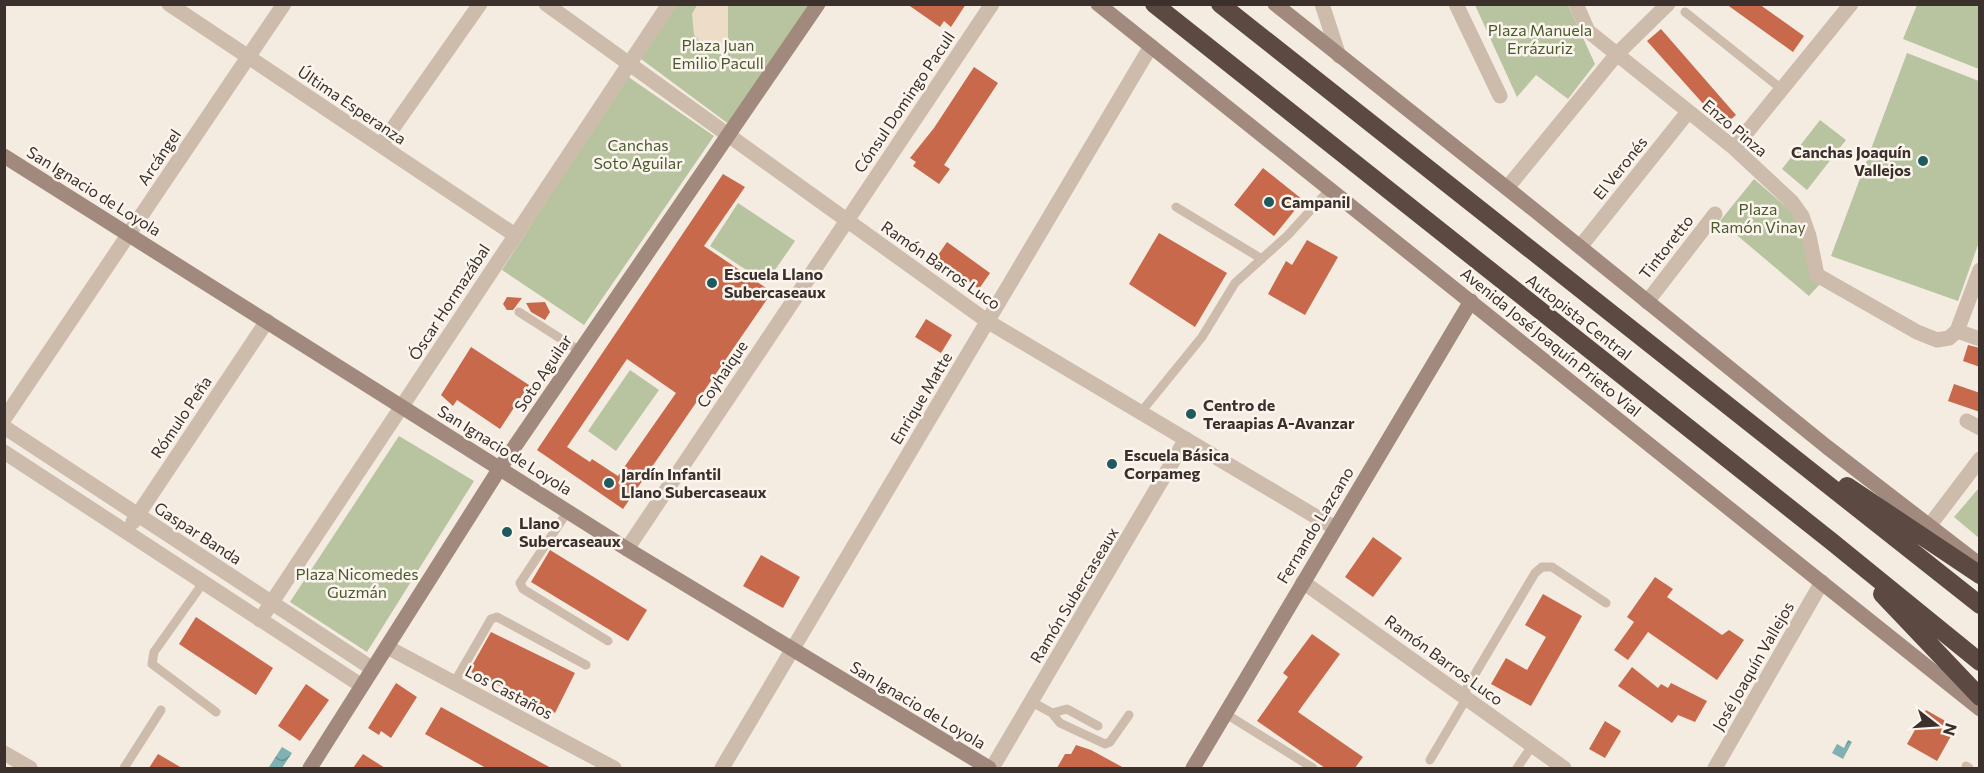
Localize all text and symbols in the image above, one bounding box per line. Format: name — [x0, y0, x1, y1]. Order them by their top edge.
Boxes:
park label: Plaza Manuela Errázuriz — [1488, 20, 1592, 57]
street label: Cónsul Domingo Pacull — [849, 28, 958, 176]
park label: Plaza Juan Emilio Pacull — [672, 35, 764, 72]
street label: Última Esperanza — [295, 61, 410, 148]
street label: Enzo Pinza — [1699, 95, 1772, 160]
street label: Arcángel — [133, 125, 184, 188]
street label: El Veronés — [1588, 132, 1651, 203]
park label: Canchas Soto Aguilar — [593, 135, 683, 172]
street label: San Ignacio de Loyola — [24, 142, 165, 240]
place label: Canchas Joaquín Vallejos — [1791, 142, 1911, 179]
marker: Canchas Joaquín Vallejos — [1916, 154, 1930, 168]
place label: Campanil — [1281, 192, 1350, 211]
marker: Campanil — [1262, 195, 1276, 209]
park label: Plaza Ramón Vinay — [1710, 199, 1806, 236]
street label: Tintoretto — [1635, 211, 1697, 283]
street label: Ramón Barros Luco — [878, 216, 1005, 313]
street label: Óscar Hormazábal — [404, 240, 493, 363]
street label: Avenida José Joaquín Prieto Vial — [1457, 263, 1645, 420]
place label: Escuela Llano Subercaseaux — [724, 264, 826, 301]
street label: Autopista Central — [1523, 270, 1636, 364]
marker: Escuela Llano Subercaseaux — [705, 276, 719, 290]
street label: Soto Aguilar — [510, 330, 576, 415]
street label: Coyhaique — [692, 337, 751, 411]
street label: Enrique Matte — [886, 348, 955, 447]
street label: Rómulo Peña — [146, 372, 215, 461]
place label: Centro de Teraapias A-Avanzar — [1203, 395, 1355, 432]
street label: San Ignacio de Loyola — [435, 401, 576, 499]
marker: Centro de Teraapias A-Avanzar — [1184, 407, 1198, 421]
place label: Escuela Básica Corpameg — [1124, 445, 1229, 482]
marker: Escuela Básica Corpameg — [1105, 457, 1119, 471]
street label: Fernando Lazcano — [1272, 463, 1357, 587]
place label: Jardín Infantil Llano Subercaseaux — [621, 464, 767, 501]
marker: Jardín Infantil Llano Subercaseaux — [602, 476, 616, 490]
street label: Gaspar Banda — [151, 497, 245, 568]
place label: Llano Subercaseaux — [519, 513, 621, 550]
street label: Ramón Subercaseaux — [1026, 523, 1122, 666]
marker: Llano Subercaseaux — [500, 525, 514, 539]
park label: Plaza Nicomedes Guzmán — [296, 564, 418, 601]
street label: José Joaquín Vallejos — [1708, 598, 1797, 734]
street label: Ramón Barros Luco — [1382, 610, 1507, 709]
street label: San Ignacio de Loyola — [847, 657, 989, 752]
street label: Los Castaños — [462, 661, 556, 723]
north arrow — [1906, 695, 1966, 755]
text: N — [1940, 721, 1962, 738]

